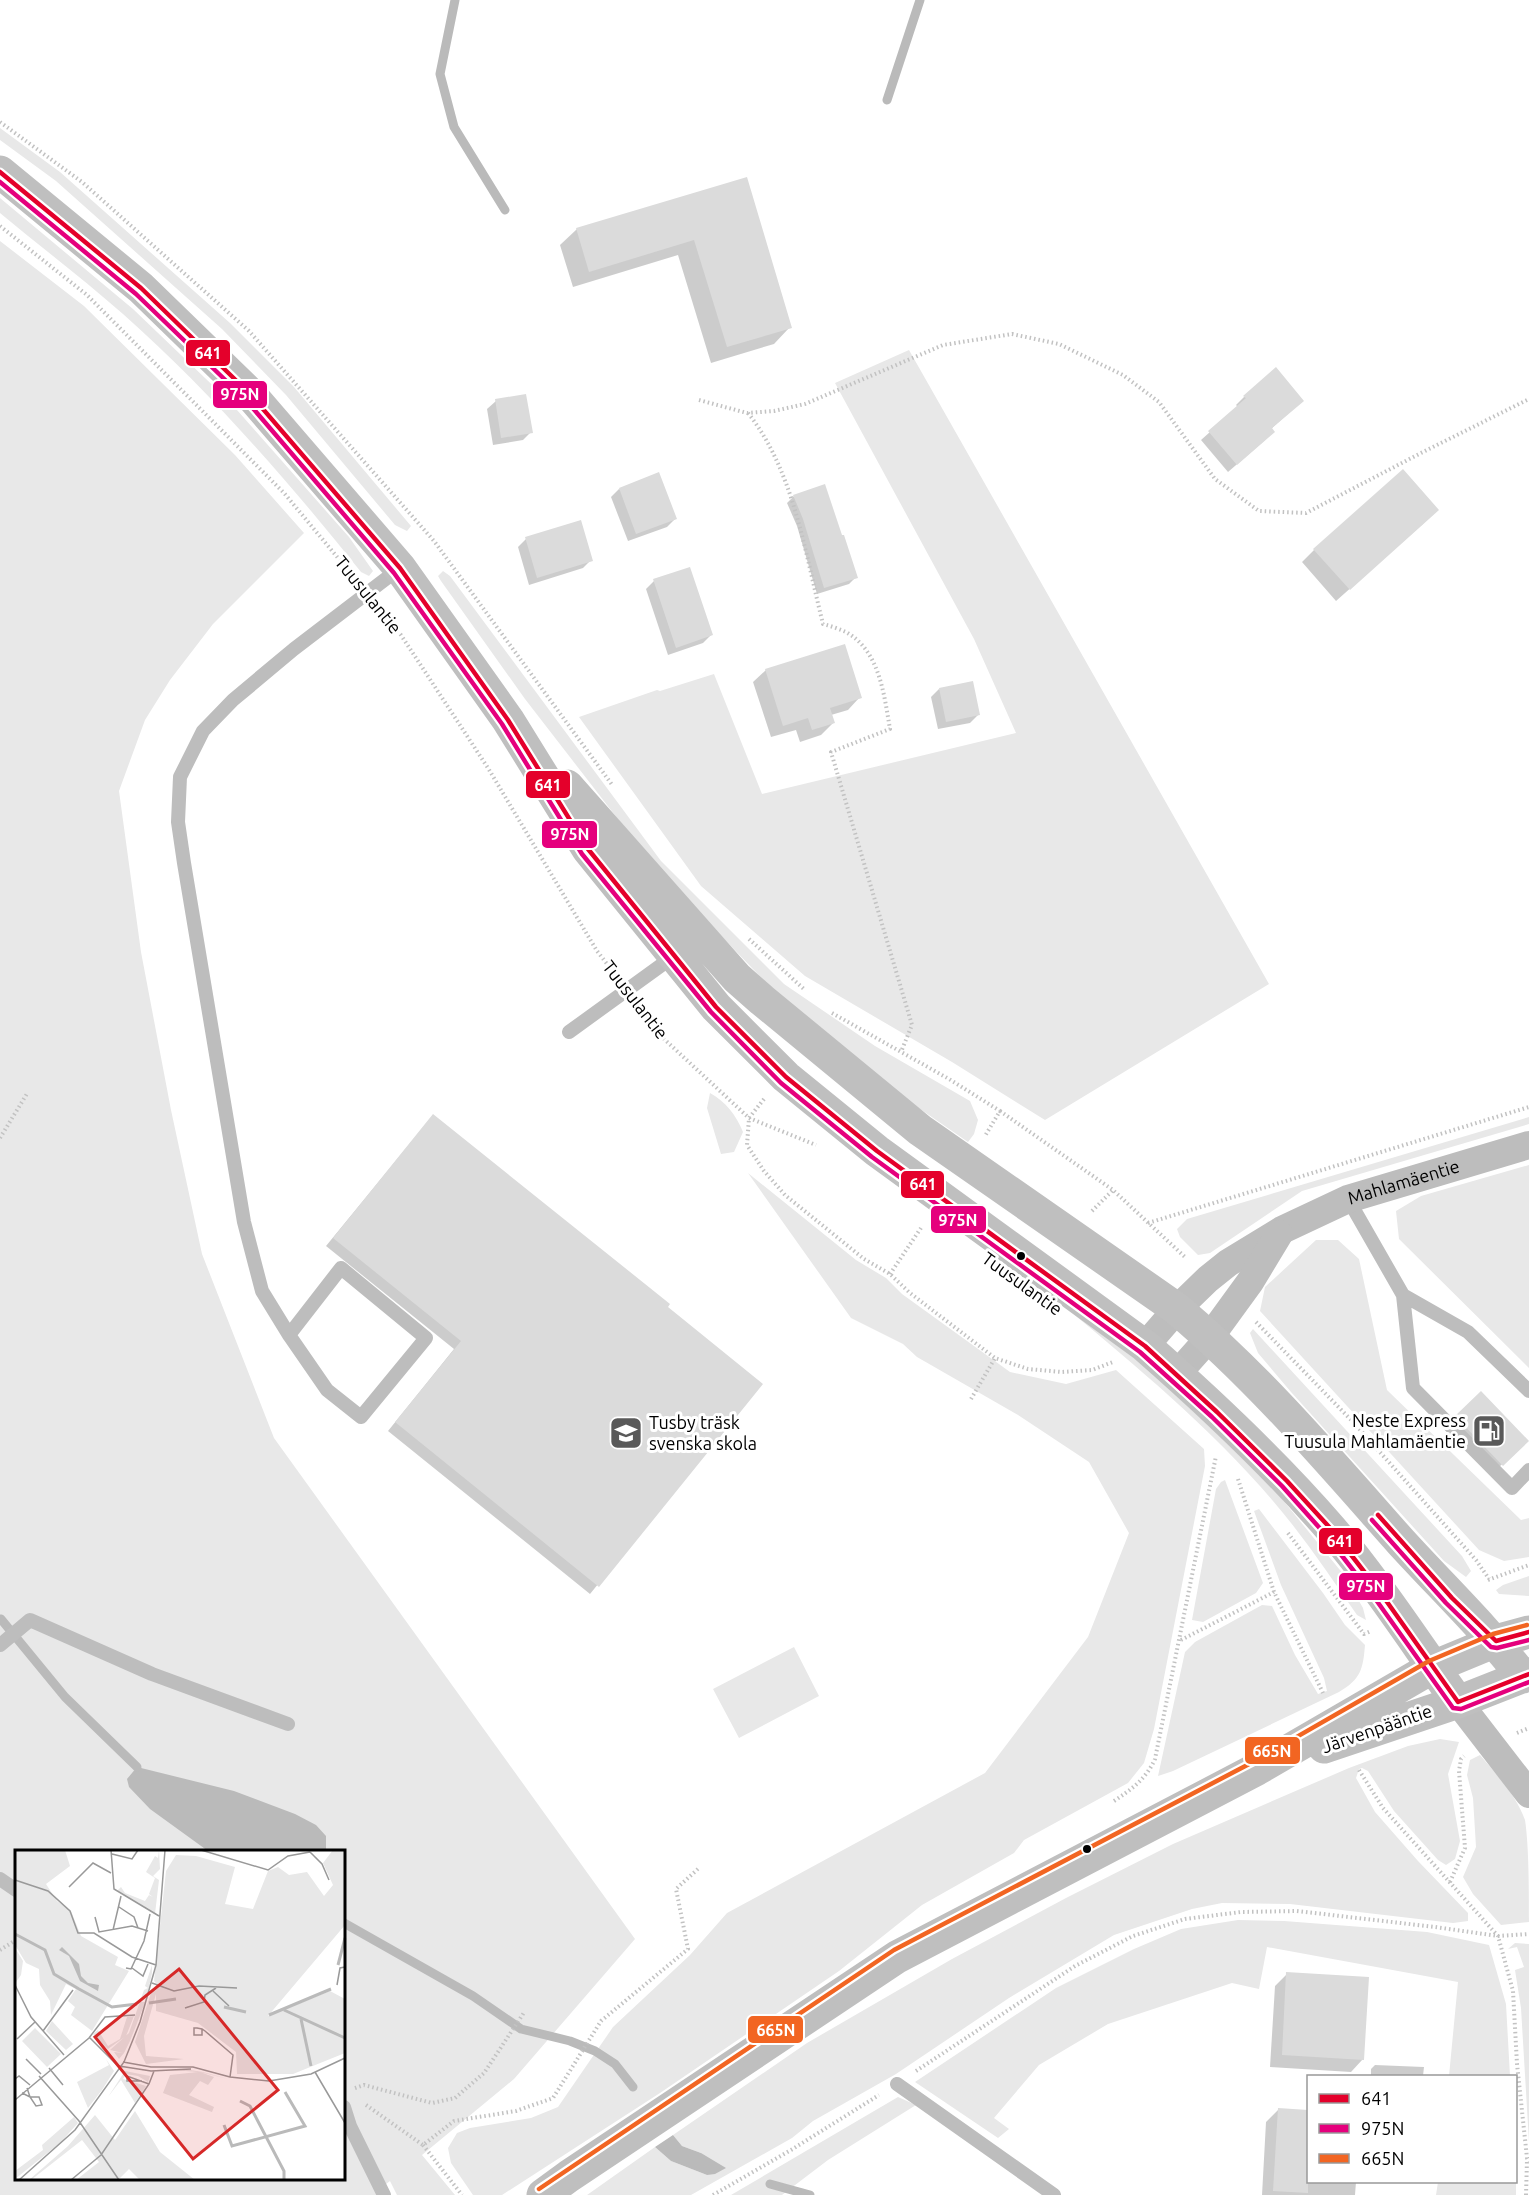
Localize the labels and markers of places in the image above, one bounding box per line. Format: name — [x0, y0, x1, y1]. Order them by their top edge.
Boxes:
unlabelled marker — [1015, 1250, 1027, 1262]
place label: Neste Express Tuusula Mahlamäentie — [1284, 1410, 1466, 1451]
place label: Tusby träsk svenska skola — [649, 1412, 757, 1453]
fuel station icon: Neste Express Tuusula Mahlamäentie — [1471, 1413, 1507, 1449]
school or university icon: Tusby träsk svenska skola — [608, 1415, 644, 1451]
unlabelled marker — [1081, 1843, 1093, 1855]

